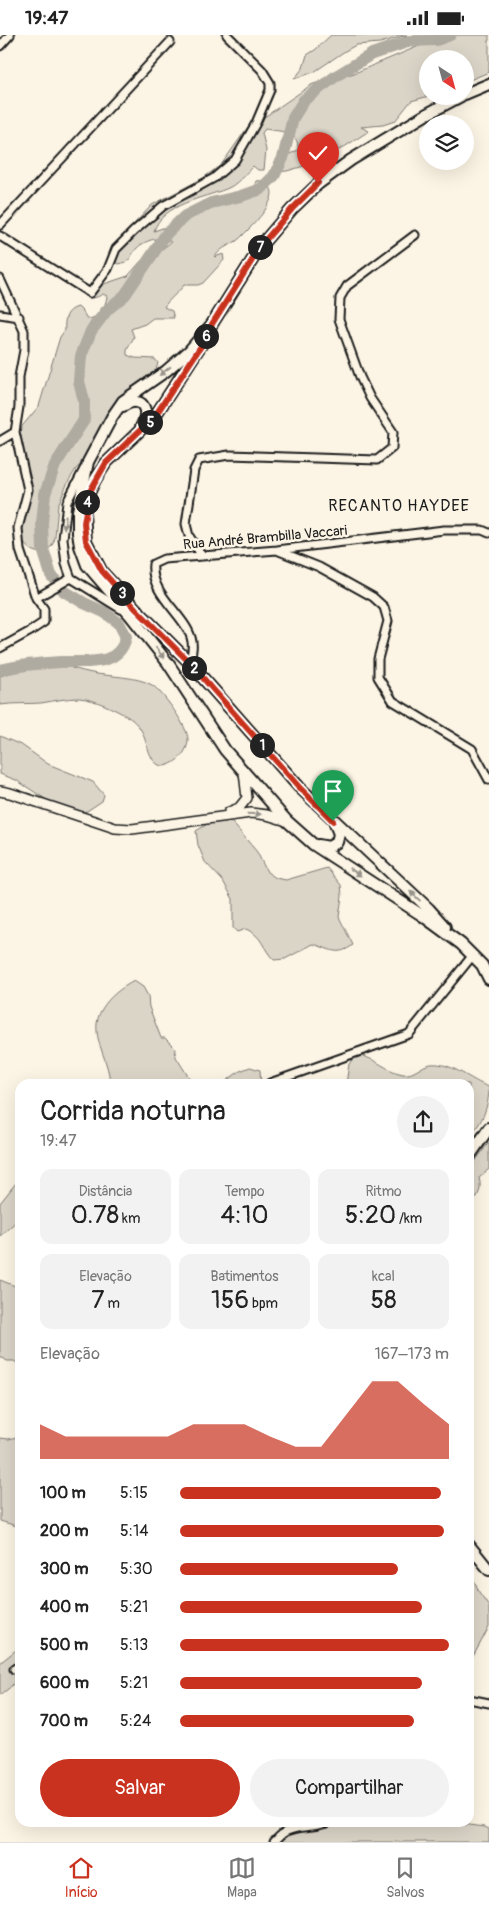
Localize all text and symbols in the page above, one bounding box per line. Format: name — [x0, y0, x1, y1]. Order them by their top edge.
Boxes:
text: 19:47 — [25, 6, 68, 30]
north arrow — [419, 50, 474, 105]
map controls — [419, 50, 474, 170]
button: layers — [419, 115, 474, 170]
pin — [297, 132, 339, 183]
icon: check — [304, 139, 332, 167]
pin: 7 — [248, 235, 272, 259]
text: 7 — [257, 239, 264, 256]
pin: 6 — [194, 323, 218, 349]
text: 6 — [202, 328, 211, 345]
one-way arrow — [159, 365, 172, 376]
pin: 5 — [138, 409, 162, 435]
text: 5 — [147, 414, 154, 431]
pin: 4 — [74, 489, 100, 515]
text: 4 — [83, 494, 92, 511]
district label: RECANTO HAYDEE — [328, 496, 470, 516]
one-way arrow — [61, 515, 69, 531]
street label: Rua André Brambilla Vaccari — [182, 522, 348, 553]
pin: 3 — [110, 581, 134, 605]
text: 3 — [119, 585, 126, 602]
one-way arrow — [154, 646, 165, 659]
pin: 2 — [182, 655, 206, 681]
text: 2 — [191, 660, 198, 677]
pin: 1 — [250, 733, 274, 757]
text: 1 — [260, 737, 265, 754]
pin — [312, 770, 354, 821]
icon: arrive — [319, 777, 347, 805]
one-way arrow — [246, 810, 262, 818]
one-way arrow — [348, 867, 362, 876]
one-way arrow — [410, 890, 422, 902]
text: Corrida noturna — [40, 1094, 226, 1129]
button: share — [397, 1096, 449, 1148]
text: 19:47 — [40, 1131, 77, 1151]
text: Distância — [79, 1183, 132, 1200]
text: Tempo — [224, 1183, 265, 1200]
text: Ritmo — [365, 1183, 402, 1200]
text: 0.78 — [71, 1200, 119, 1231]
text: 4:10 — [220, 1200, 269, 1231]
text: 5:20 — [345, 1200, 396, 1231]
text: km — [119, 1210, 140, 1227]
text: /km — [396, 1210, 422, 1227]
text: Elevação — [79, 1268, 132, 1285]
text: Batimentos — [210, 1268, 279, 1285]
text: kcal — [372, 1268, 395, 1285]
text: 7 — [91, 1285, 104, 1316]
text: 156 — [211, 1285, 249, 1316]
text: 58 — [370, 1285, 397, 1316]
text: m — [104, 1295, 120, 1312]
text: bpm — [249, 1295, 278, 1312]
text: Elevação — [40, 1344, 100, 1364]
text: 167–173 m — [374, 1344, 449, 1364]
text: 100 m — [40, 1483, 86, 1503]
text: 5:15 — [120, 1483, 148, 1503]
text: 200 m — [40, 1521, 88, 1541]
text: 5:14 — [120, 1521, 148, 1541]
text: 300 m — [40, 1559, 88, 1579]
text: 5:30 — [120, 1559, 153, 1579]
text: 400 m — [40, 1597, 89, 1617]
text: 5:21 — [120, 1597, 148, 1617]
text: 500 m — [40, 1635, 88, 1655]
text: 5:13 — [120, 1635, 148, 1655]
text: 600 m — [40, 1673, 89, 1693]
text: 5:21 — [120, 1673, 148, 1693]
text: 700 m — [40, 1711, 88, 1731]
text: 5:24 — [120, 1711, 151, 1731]
button: Salvar — [40, 1759, 240, 1817]
button: Compartilhar — [250, 1759, 449, 1817]
tab: Início — [65, 1854, 98, 1901]
tab: Mapa — [227, 1854, 257, 1901]
tab: Salvos — [386, 1854, 424, 1901]

